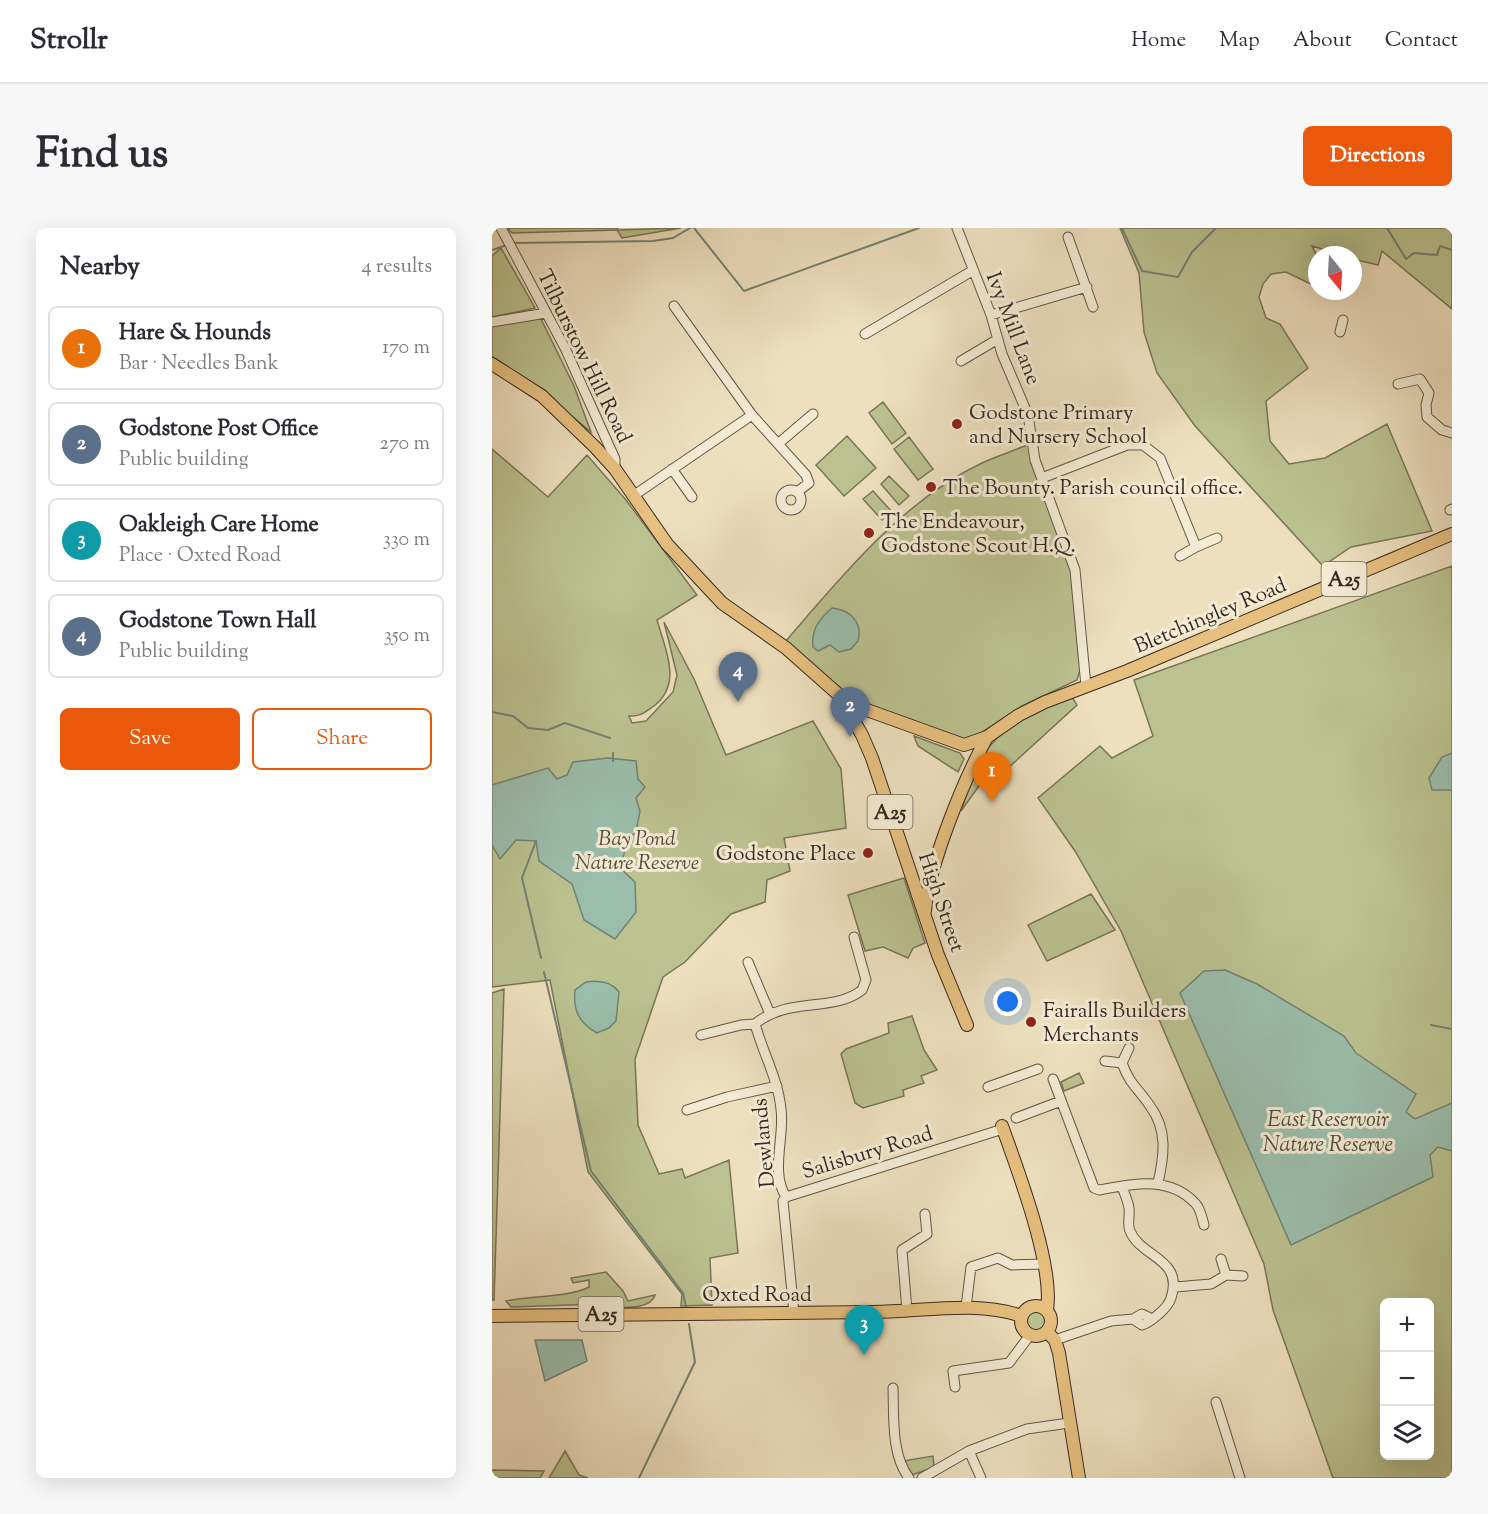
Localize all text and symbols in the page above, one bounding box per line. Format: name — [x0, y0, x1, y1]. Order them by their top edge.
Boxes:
text: Strollr — [30, 21, 108, 61]
text: Home — [1131, 26, 1186, 56]
text: Map — [1219, 26, 1260, 56]
text: About — [1293, 26, 1352, 56]
text: Contact — [1385, 26, 1458, 56]
text: Find us — [36, 126, 168, 186]
button: Directions — [1303, 126, 1452, 186]
north arrow — [1308, 246, 1362, 300]
text: Nearby — [60, 249, 140, 286]
text: 4 results — [361, 253, 432, 282]
street label: Tilburstow Hill Road — [528, 265, 638, 449]
street label: Ivy Mill Lane — [977, 268, 1047, 389]
text: Hare & Hounds — [119, 318, 271, 350]
text: 1 — [78, 334, 85, 363]
text: 170 m — [382, 334, 430, 363]
text: Bar · Needles Bank — [119, 350, 279, 379]
place label: Godstone Primary and Nursery School — [969, 399, 1148, 453]
text: Godstone Post Office — [119, 414, 318, 446]
marker: Godstone Primary and Nursery School — [950, 417, 964, 431]
text: 2 — [77, 430, 86, 459]
text: 270 m — [380, 430, 430, 459]
text: Public building — [119, 446, 249, 475]
place label: The Bounty. Parish council office. — [943, 474, 1243, 504]
marker: The Bounty. Parish council office. — [924, 480, 938, 494]
place label: The Endeavour, Godstone Scout H.Q. — [881, 508, 1076, 562]
text: Oakleigh Care Home — [119, 510, 319, 542]
text: 3 — [77, 526, 86, 555]
text: 330 m — [383, 526, 430, 555]
marker: The Endeavour, Godstone Scout H.Q. — [862, 526, 876, 540]
text: Place · Oxted Road — [119, 542, 281, 571]
road number: A25 — [1322, 562, 1366, 596]
street label: Bletchingley Road — [1130, 571, 1292, 662]
text: Godstone Town Hall — [119, 606, 316, 638]
text: 4 — [76, 622, 87, 651]
text: 350 m — [384, 622, 430, 651]
text: Public building — [119, 638, 249, 667]
pin: 4 — [718, 652, 758, 702]
pin: 2 — [830, 688, 870, 737]
button: Save — [60, 708, 240, 770]
button: Share — [252, 708, 432, 770]
pin: 1 — [972, 752, 1012, 802]
road number: A25 — [868, 795, 912, 829]
park label: Bay Pond Nature Reserve — [575, 825, 699, 879]
place label: Godstone Place — [716, 840, 856, 870]
marker: Godstone Place — [861, 846, 875, 860]
street label: High Street — [909, 849, 971, 957]
your location — [993, 987, 1022, 1016]
place label: Fairalls Builders Merchants — [1043, 997, 1186, 1051]
marker: Fairalls Builders Merchants — [1024, 1015, 1038, 1029]
street label: Dewlands — [746, 1097, 784, 1189]
water label: East Reservoir Nature Reserve — [1263, 1105, 1393, 1162]
street label: Salisbury Road — [798, 1120, 937, 1188]
street label: Oxted Road — [702, 1281, 812, 1311]
road number: A25 — [578, 1297, 624, 1331]
map controls — [1380, 1298, 1434, 1460]
button: + — [1380, 1298, 1434, 1352]
pin: 3 — [844, 1306, 884, 1355]
button: − — [1380, 1352, 1434, 1406]
button: layers — [1380, 1406, 1434, 1460]

